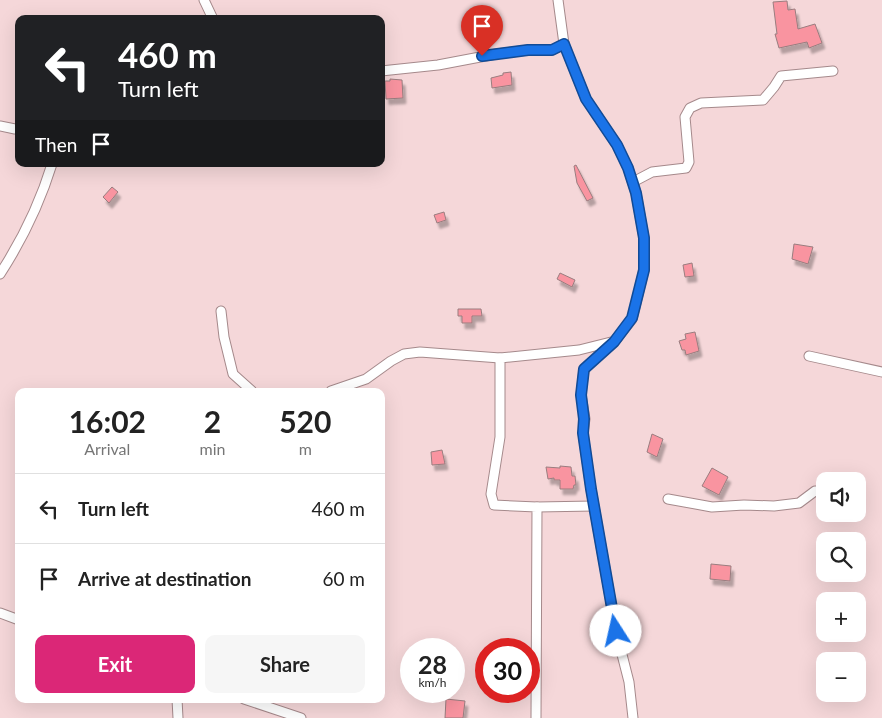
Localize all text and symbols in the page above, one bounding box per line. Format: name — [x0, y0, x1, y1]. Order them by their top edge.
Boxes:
pin — [461, 5, 503, 56]
icon: arrive — [468, 12, 496, 40]
text: 460 m — [118, 33, 217, 75]
icon: left — [35, 35, 100, 100]
text: Turn left — [118, 75, 199, 102]
icon: arrive — [87, 130, 115, 158]
text: Then — [35, 133, 77, 156]
text: 16:02 — [69, 403, 146, 439]
text: 2 — [204, 403, 221, 439]
text: 520 — [279, 403, 331, 439]
text: Arrival — [84, 439, 130, 458]
text: min — [200, 439, 226, 458]
text: m — [299, 439, 312, 458]
map controls — [816, 472, 866, 702]
button: sound — [816, 472, 866, 522]
icon: left — [35, 495, 63, 523]
text: Turn left — [78, 497, 149, 520]
text: 460 m — [311, 497, 365, 520]
button: search — [816, 532, 866, 582]
icon: arrive — [35, 565, 63, 593]
text: Arrive at destination — [78, 567, 251, 590]
text: 60 m — [322, 567, 365, 590]
button: + — [816, 592, 866, 642]
position arrow — [589, 604, 641, 656]
button: Exit — [35, 635, 195, 693]
button: Share — [205, 635, 365, 693]
speed limit sign: 30 — [475, 638, 540, 703]
text: 28 — [418, 649, 447, 679]
button: − — [816, 652, 866, 702]
text: km/h — [418, 675, 447, 690]

